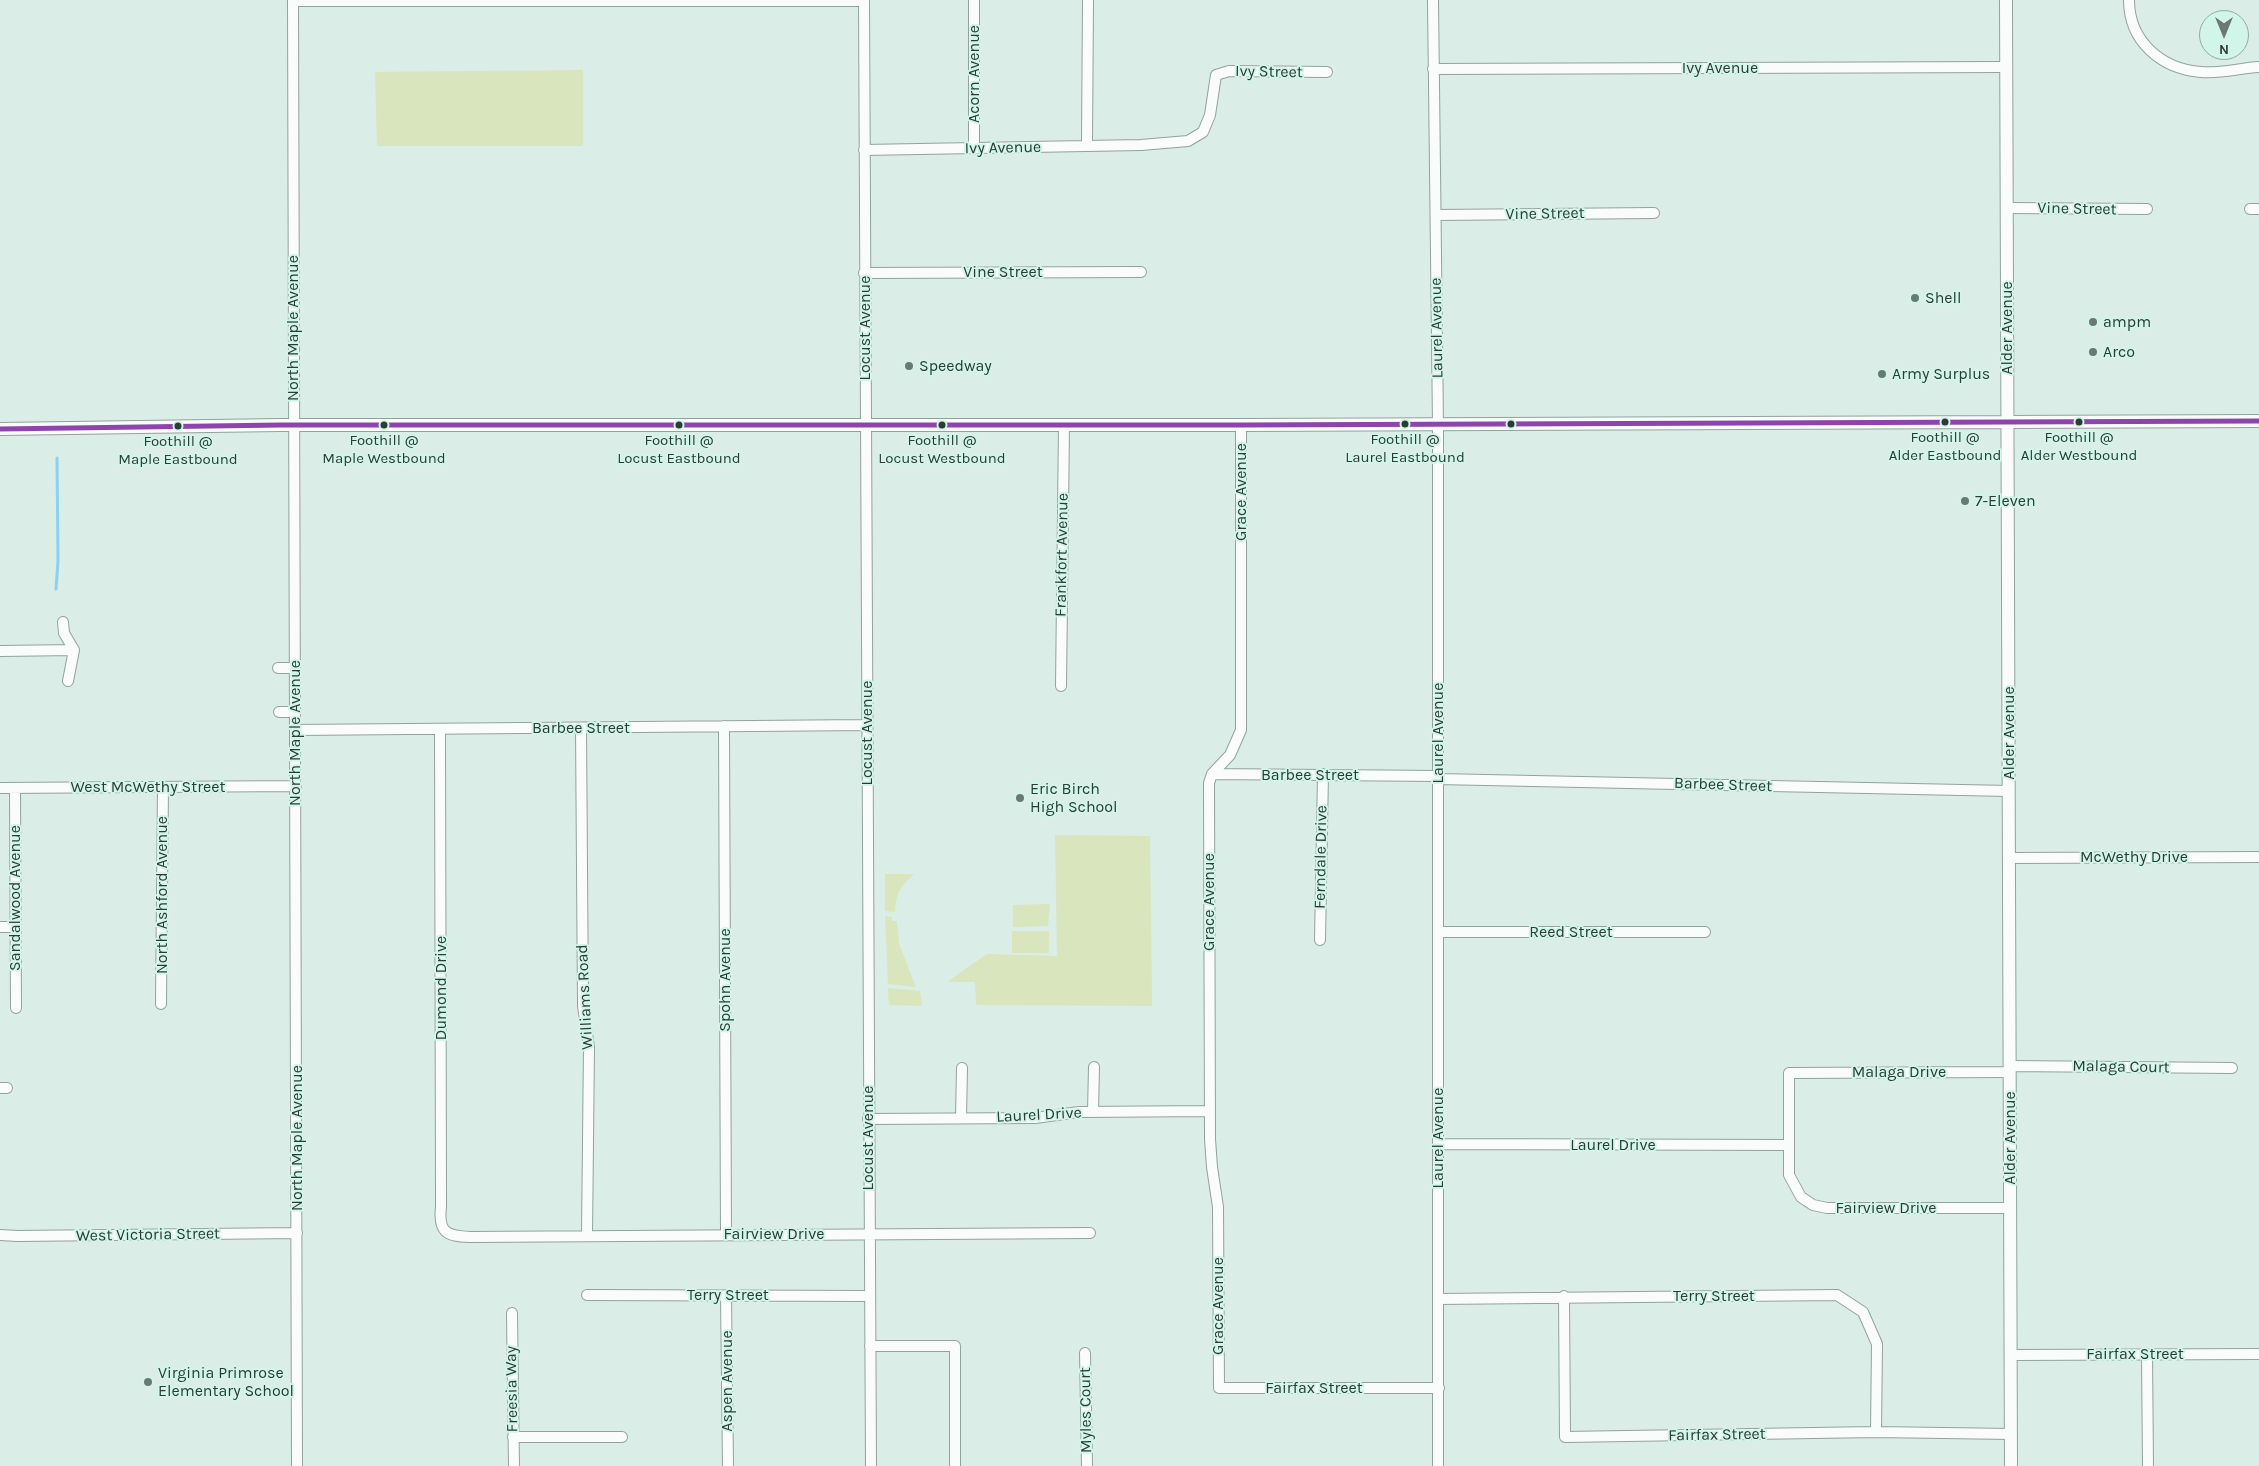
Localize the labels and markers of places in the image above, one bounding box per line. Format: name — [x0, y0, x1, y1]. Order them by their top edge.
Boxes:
place label: Shell — [1925, 288, 1962, 308]
marker: Shell — [1909, 292, 1921, 304]
place label: ampm — [2103, 312, 2151, 332]
marker: ampm — [2087, 316, 2099, 328]
place label: Arco — [2103, 342, 2135, 362]
marker: Arco — [2087, 346, 2099, 358]
place label: Speedway — [919, 356, 992, 376]
marker: Speedway — [903, 360, 915, 372]
place label: Army Surplus — [1892, 364, 1990, 384]
marker: Army Surplus — [1876, 368, 1888, 380]
marker: Foothill @ Alder Eastbound — [1940, 417, 1950, 427]
marker: Foothill @ Alder Westbound — [2074, 417, 2084, 427]
marker: Foothill @ Laurel Eastbound — [1400, 419, 1410, 429]
unlabelled marker — [1506, 419, 1516, 429]
marker: Foothill @ Maple Westbound — [379, 420, 389, 430]
marker: Foothill @ Locust Eastbound — [674, 420, 684, 430]
marker: Foothill @ Locust Westbound — [937, 420, 947, 430]
marker: Foothill @ Maple Eastbound — [173, 421, 183, 431]
place label: Foothill @ Alder Eastbound — [1889, 429, 2001, 464]
place label: Foothill @ Alder Westbound — [2021, 429, 2137, 464]
place label: Foothill @ Laurel Eastbound — [1345, 431, 1465, 466]
place label: Foothill @ Maple Westbound — [322, 432, 446, 467]
place label: Foothill @ Locust Eastbound — [617, 432, 741, 467]
place label: Foothill @ Locust Westbound — [878, 432, 1006, 467]
place label: Foothill @ Maple Eastbound — [118, 433, 238, 468]
place label: 7-Eleven — [1975, 491, 2036, 511]
marker: 7-Eleven — [1959, 495, 1971, 507]
place label: Eric Birch High School — [1030, 779, 1118, 817]
marker: Eric Birch High School — [1014, 792, 1026, 804]
place label: Virginia Primrose Elementary School — [158, 1363, 294, 1401]
marker: Virginia Primrose Elementary School — [142, 1376, 154, 1388]

